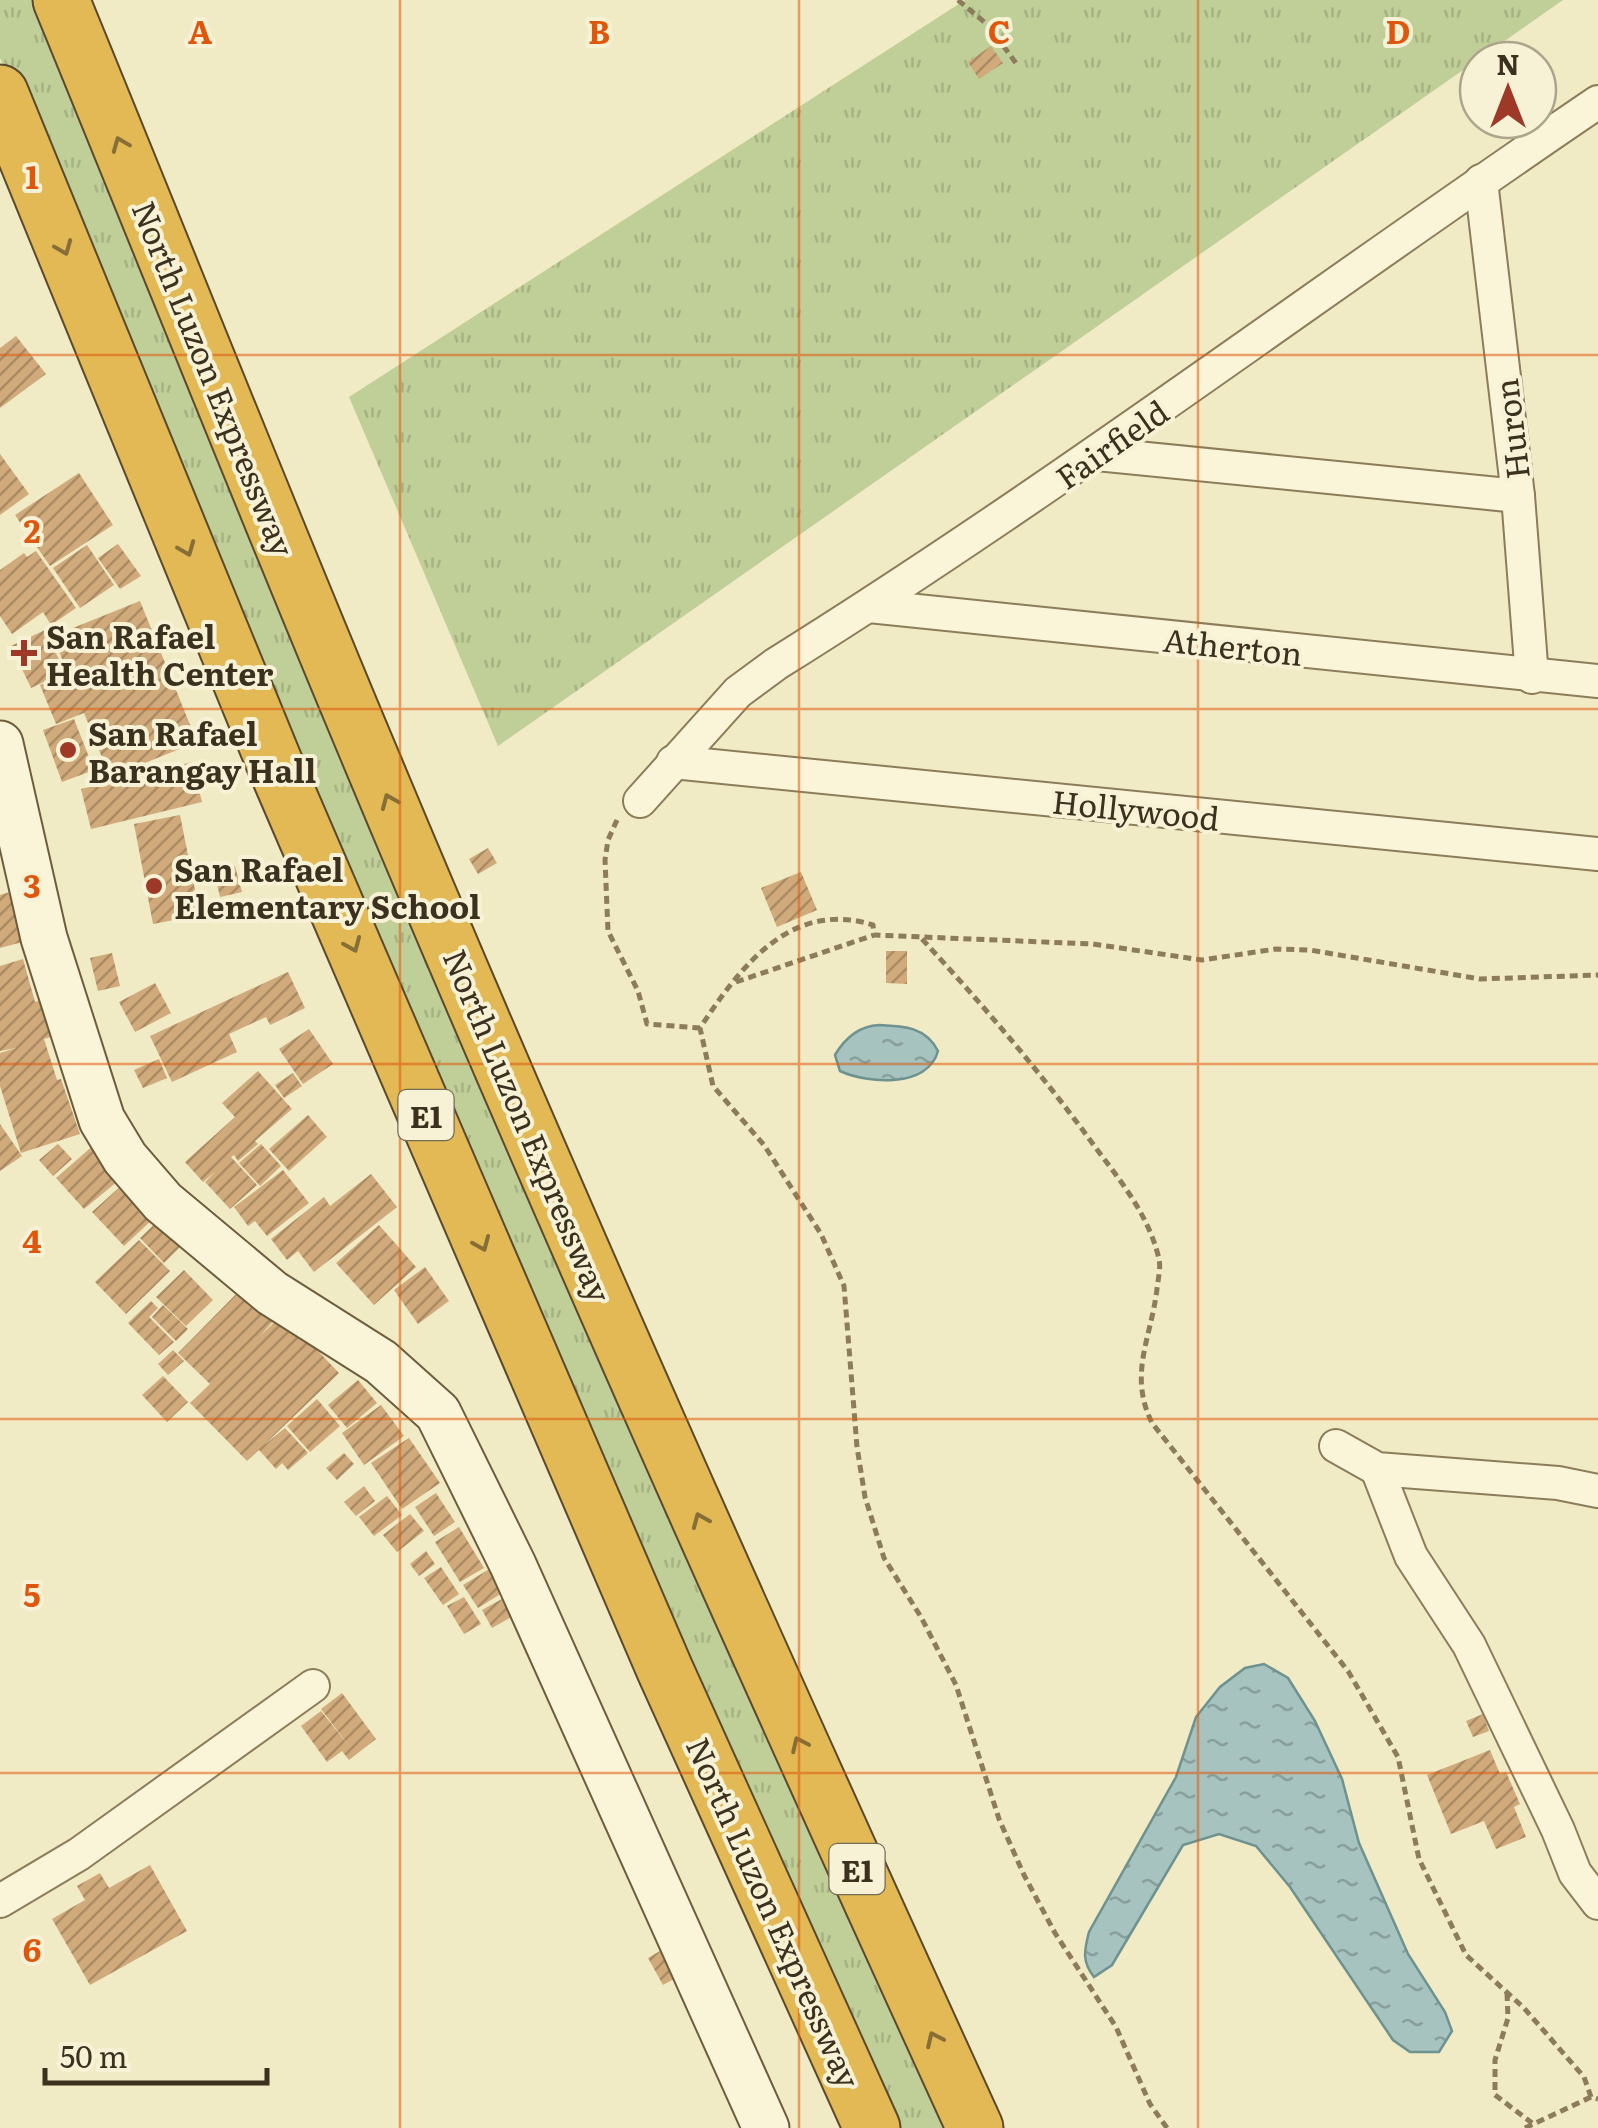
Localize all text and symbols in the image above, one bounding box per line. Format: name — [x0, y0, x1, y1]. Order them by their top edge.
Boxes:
text: A — [188, 6, 212, 54]
text: B — [588, 6, 610, 54]
text: C — [988, 6, 1010, 54]
text: D — [1386, 6, 1410, 54]
north arrow — [1458, 40, 1558, 140]
text: N — [1496, 42, 1520, 84]
one-way arrow — [111, 137, 131, 154]
text: 1 — [25, 151, 39, 199]
street label: North Luzon Expressway — [122, 193, 309, 564]
one-way arrow — [52, 238, 72, 256]
street label: Huron — [1480, 376, 1540, 482]
street label: Fairfield — [1045, 387, 1177, 499]
text: 2 — [23, 505, 41, 553]
one-way arrow — [175, 538, 195, 556]
place label: San Rafael Health Center — [46, 611, 274, 696]
street label: Atherton — [1161, 614, 1305, 676]
marker: San Rafael Health Center — [11, 640, 37, 666]
place label: San Rafael Barangay Hall — [88, 708, 316, 793]
marker: San Rafael Barangay Hall — [57, 739, 79, 761]
street label: Hollywood — [1050, 775, 1222, 841]
one-way arrow — [381, 793, 401, 811]
place label: San Rafael Elementary School — [174, 844, 481, 929]
text: 3 — [23, 860, 41, 908]
marker: San Rafael Elementary School — [143, 875, 165, 897]
one-way arrow — [341, 935, 361, 953]
street label: North Luzon Expressway — [433, 941, 626, 1310]
road number: E1 — [398, 1090, 454, 1140]
text: 4 — [22, 1215, 42, 1263]
one-way arrow — [470, 1233, 490, 1251]
one-way arrow — [692, 1512, 712, 1530]
text: 5 — [23, 1569, 41, 1617]
street label: North Luzon Expressway — [676, 1729, 874, 2096]
one-way arrow — [792, 1736, 812, 1754]
road number: E1 — [830, 1844, 884, 1894]
text: 6 — [23, 1924, 41, 1972]
scale bar — [45, 2023, 268, 2085]
one-way arrow — [927, 2031, 947, 2049]
text: 50 m — [60, 2033, 128, 2077]

